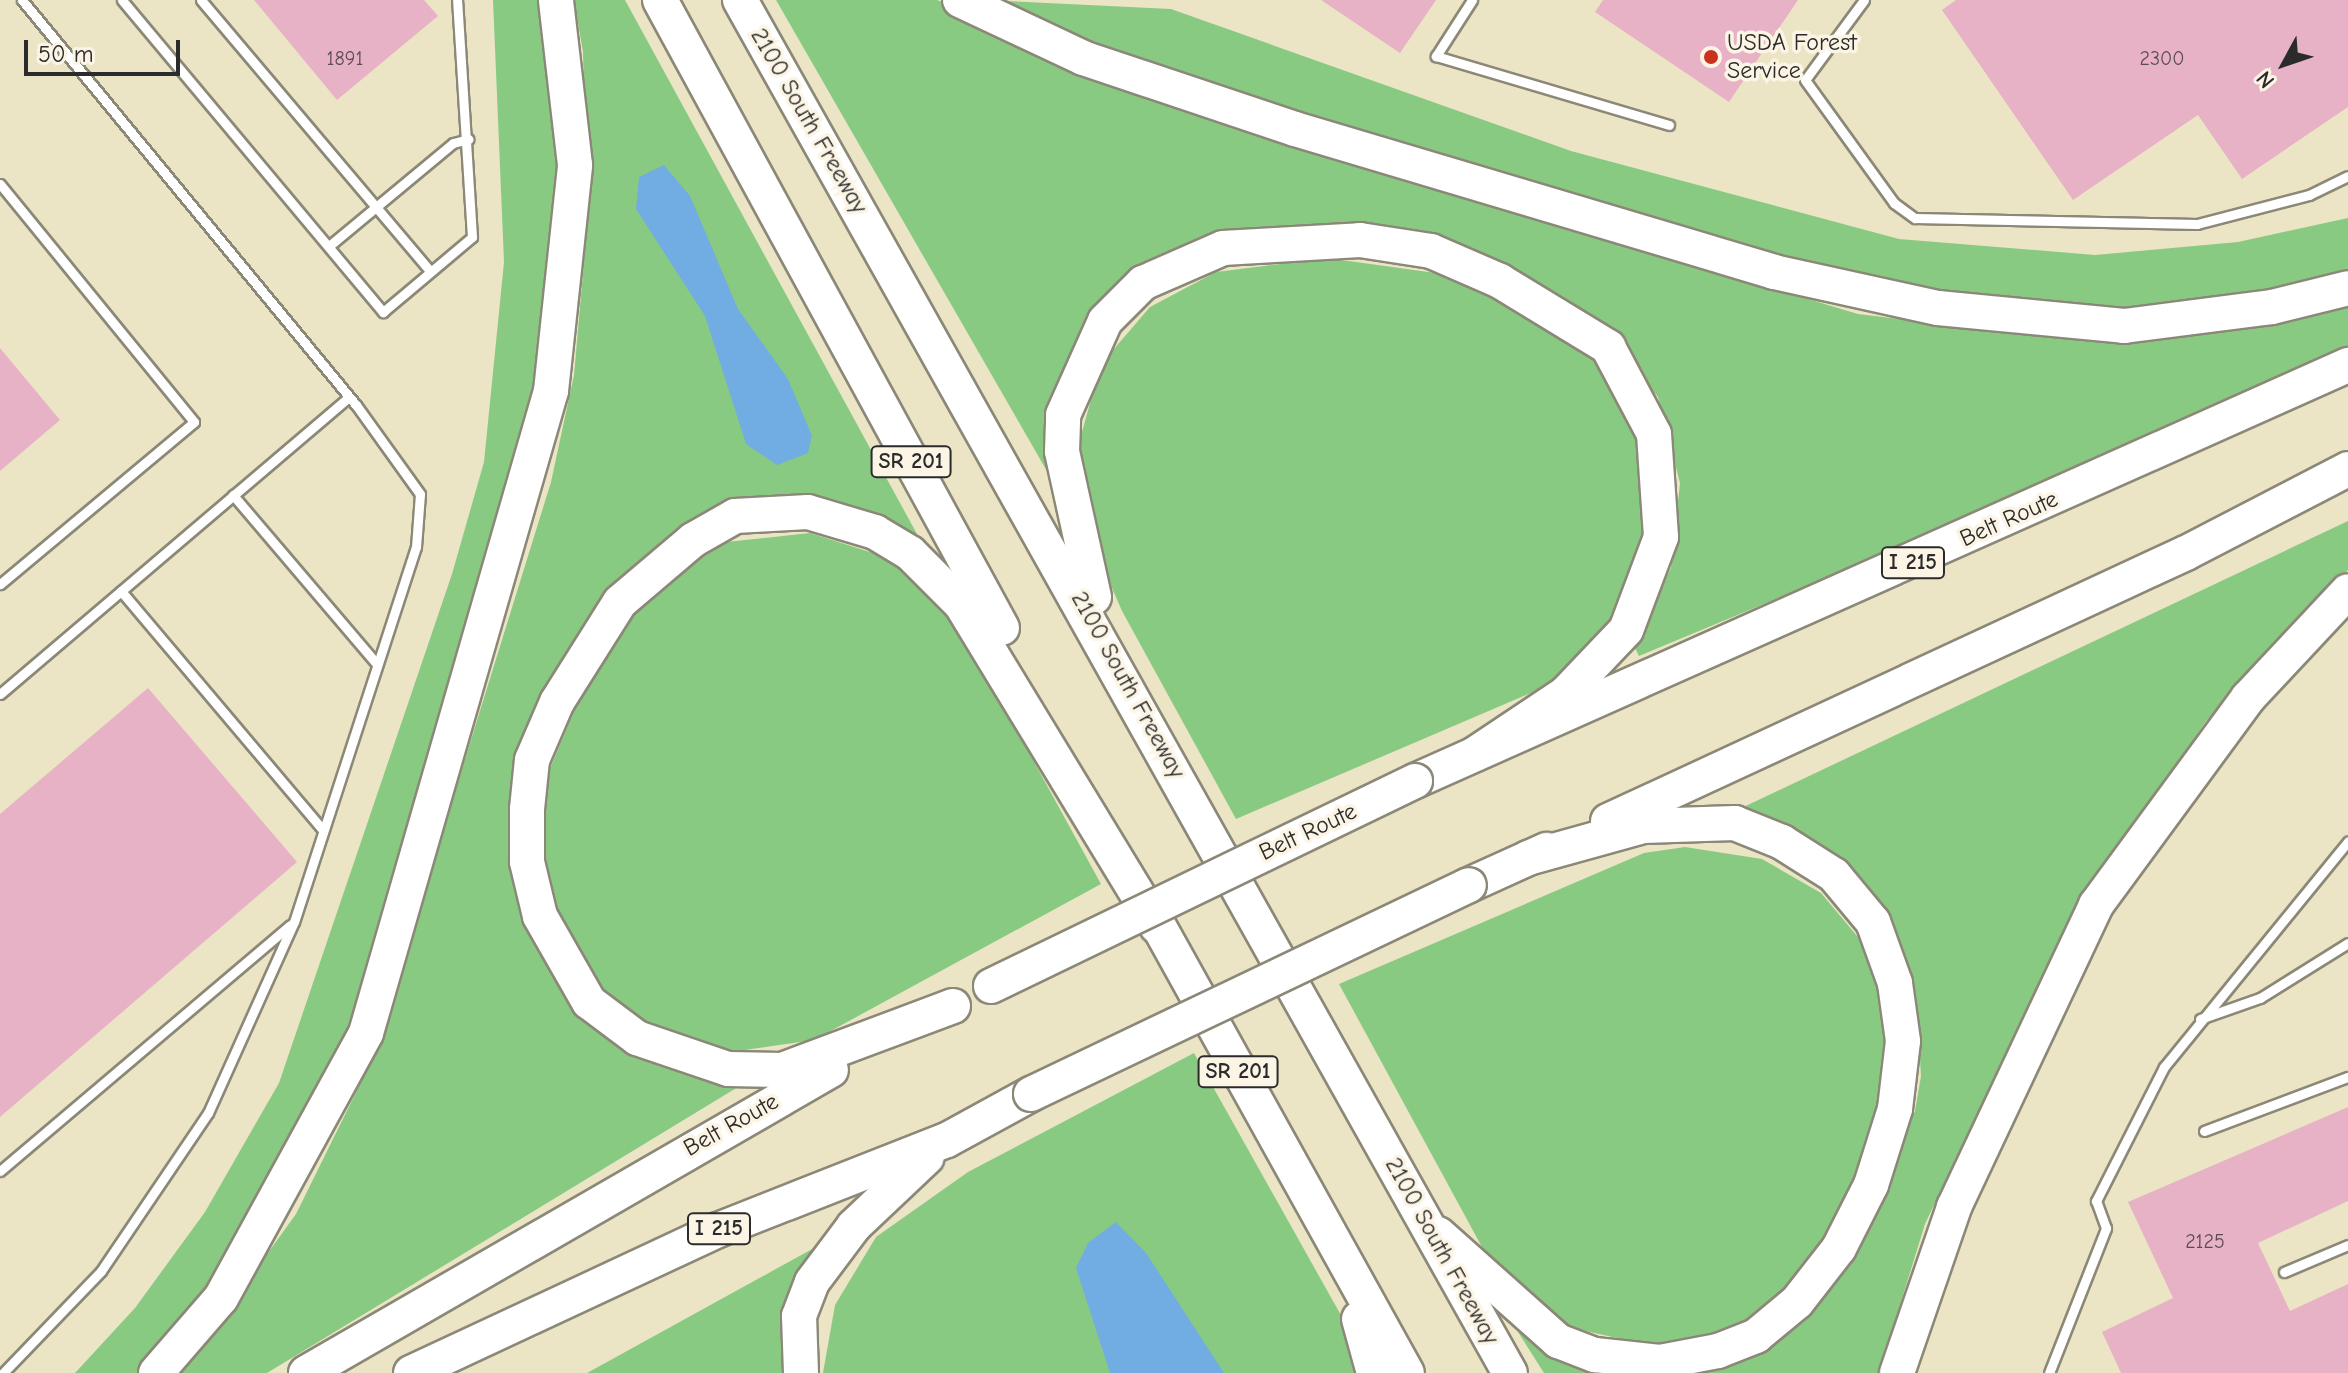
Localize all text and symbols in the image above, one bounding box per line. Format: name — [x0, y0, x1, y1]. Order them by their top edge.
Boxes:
street label: 2100 South Freeway — [744, 23, 874, 219]
scale bar — [28, 24, 184, 74]
north arrow — [2244, 24, 2324, 104]
place label: USDA Forest Service — [1727, 29, 1857, 85]
text: 50 m — [38, 40, 94, 68]
house number: 1891 — [327, 46, 363, 70]
house number: 2300 — [2140, 46, 2184, 70]
marker: USDA Forest Service — [1702, 48, 1720, 66]
text: N — [2251, 66, 2280, 93]
road number: SR 201 — [869, 444, 953, 480]
street label: Belt Route — [1956, 485, 2062, 553]
road number: I 215 — [1879, 545, 1947, 581]
street label: 2100 South Freeway — [1065, 587, 1191, 783]
street label: Belt Route — [1255, 797, 1361, 867]
road number: SR 201 — [1196, 1054, 1280, 1090]
street label: Belt Route — [678, 1087, 784, 1163]
street label: 2100 South Freeway — [1379, 1153, 1505, 1349]
road number: I 215 — [685, 1211, 753, 1247]
house number: 2125 — [2185, 1229, 2225, 1253]

